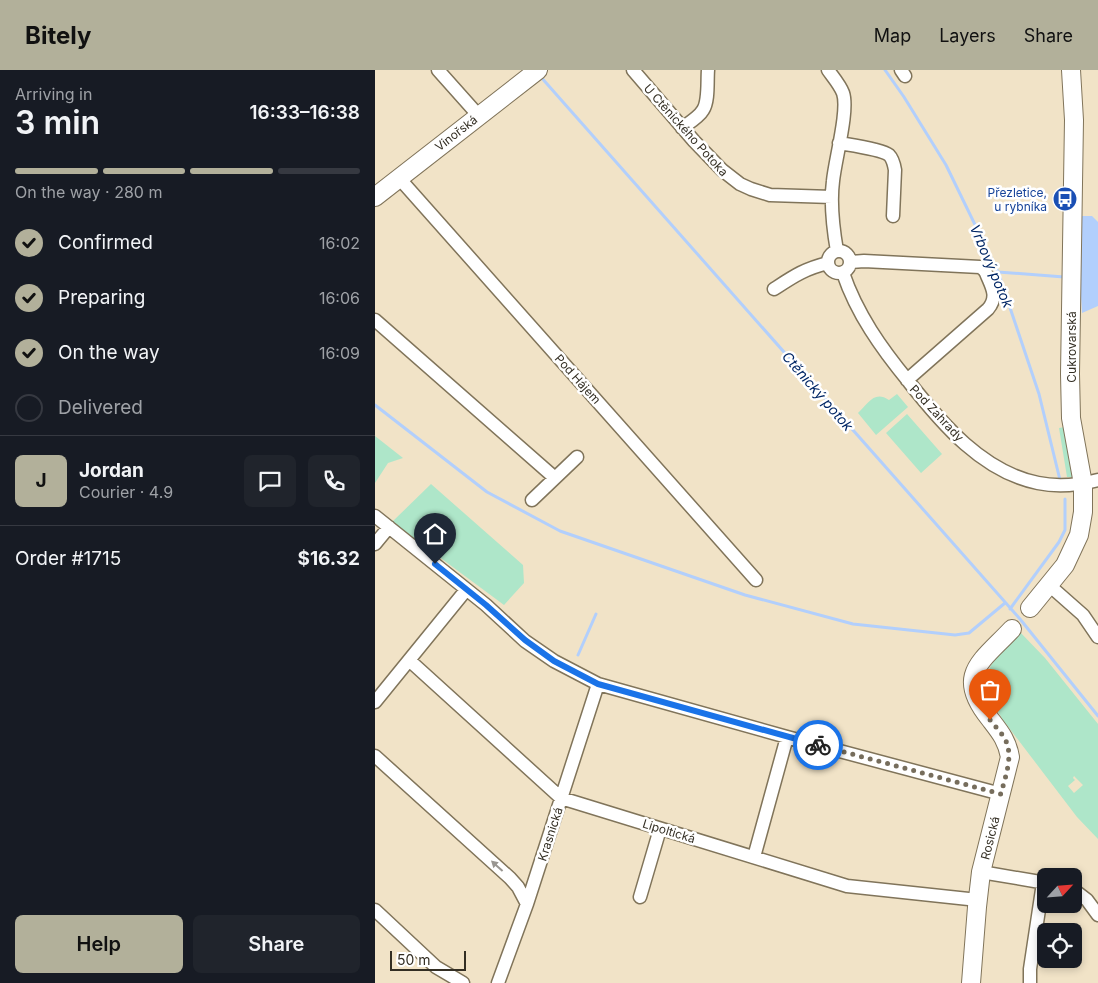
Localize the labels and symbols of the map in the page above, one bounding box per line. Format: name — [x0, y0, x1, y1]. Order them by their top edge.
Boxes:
street label: U Ctěnického Potoka — [641, 81, 731, 179]
street label: Vinořská — [432, 112, 480, 154]
place label: Přezletice, u rybníka — [988, 185, 1047, 214]
bus stop icon: Přezletice, u rybníka — [1052, 186, 1078, 212]
water label: Vrbový potok — [967, 222, 1017, 311]
street label: Cukrovarská — [1064, 311, 1079, 383]
water label: Ctěnický potok — [779, 348, 857, 434]
street label: Pod Hájem — [552, 351, 604, 407]
street label: Pod Zahrady — [907, 381, 967, 445]
pin — [414, 513, 456, 564]
pin — [969, 669, 1011, 720]
courier — [793, 720, 843, 770]
street label: Krasnická — [534, 805, 566, 863]
street label: Rosická — [977, 815, 1003, 861]
street label: Lipoltická — [641, 816, 697, 846]
one-way arrow — [492, 860, 504, 872]
north arrow — [1037, 868, 1083, 912]
scale bar — [390, 948, 466, 971]

